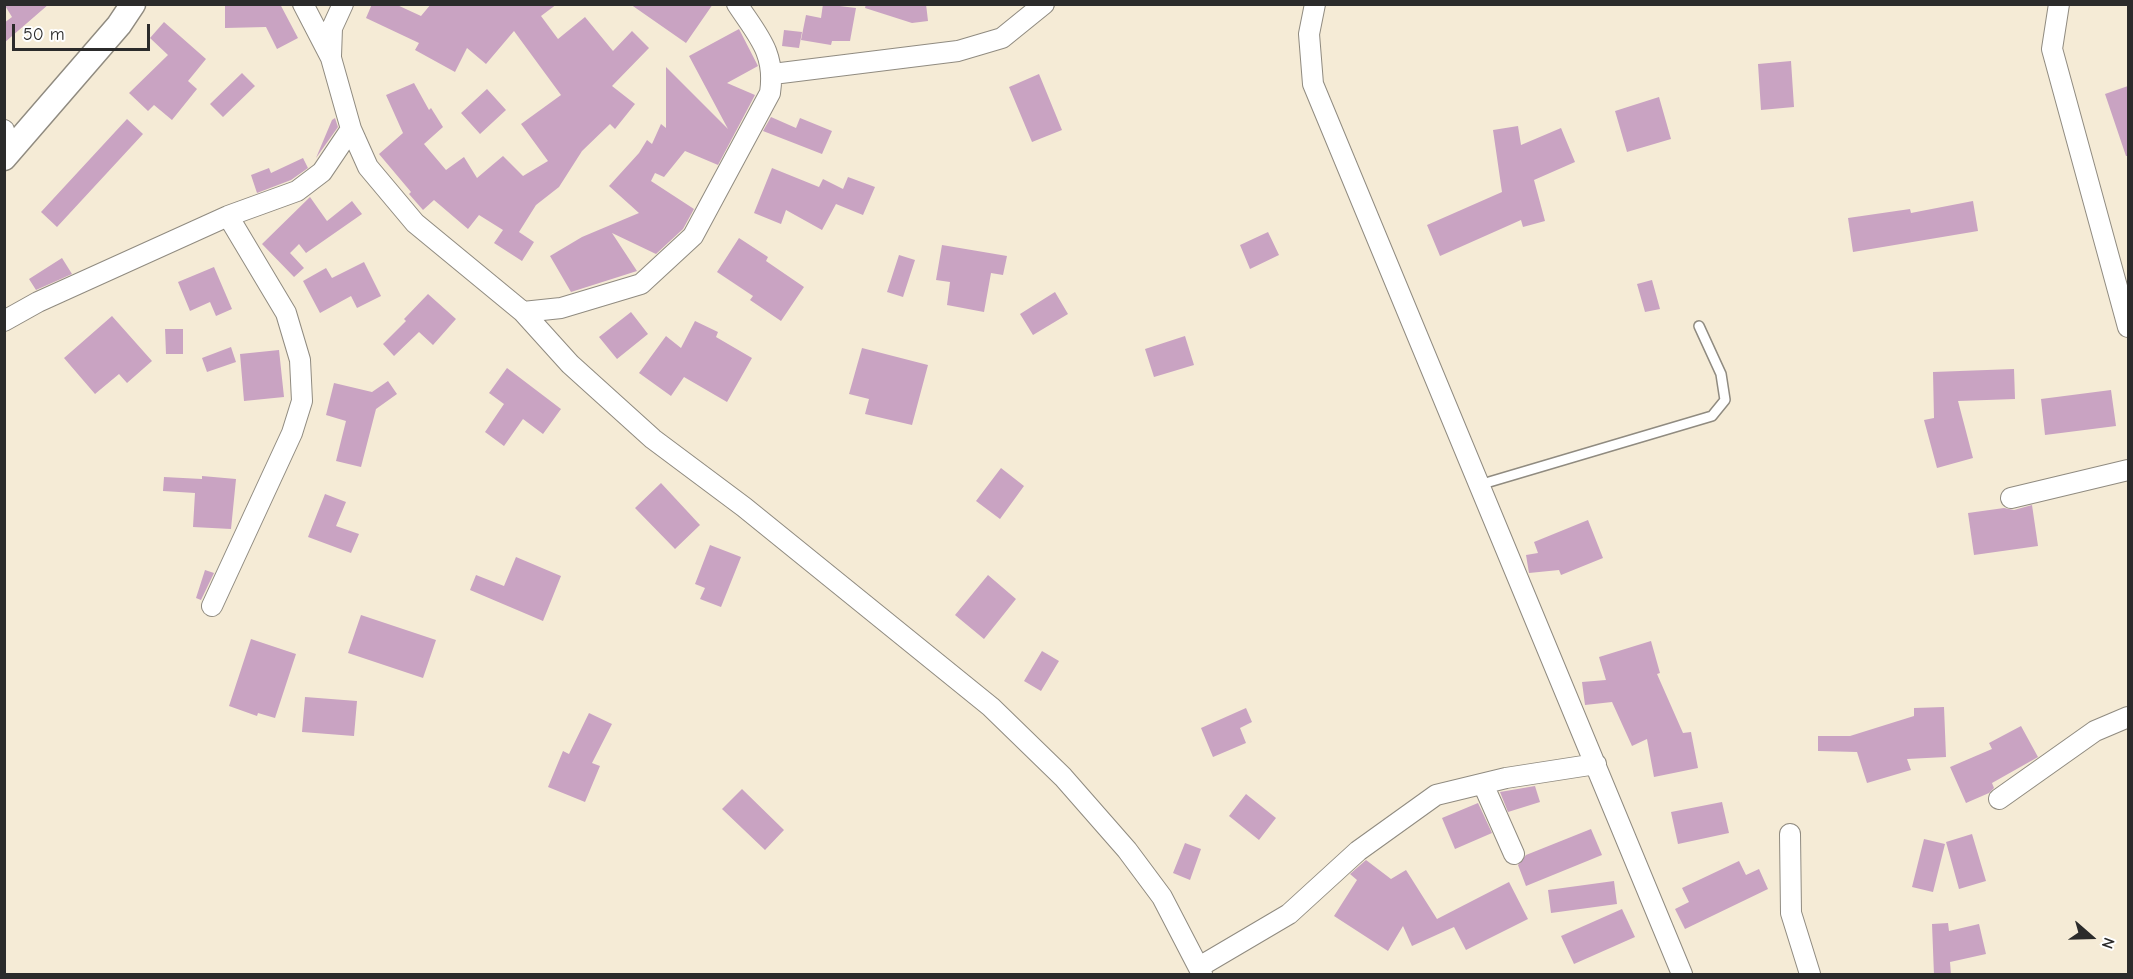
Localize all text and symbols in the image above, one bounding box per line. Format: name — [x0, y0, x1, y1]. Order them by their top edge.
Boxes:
scale bar — [15, 12, 153, 50]
text: 50 m — [23, 24, 65, 45]
north arrow — [2061, 907, 2121, 967]
text: N — [2098, 935, 2118, 951]

